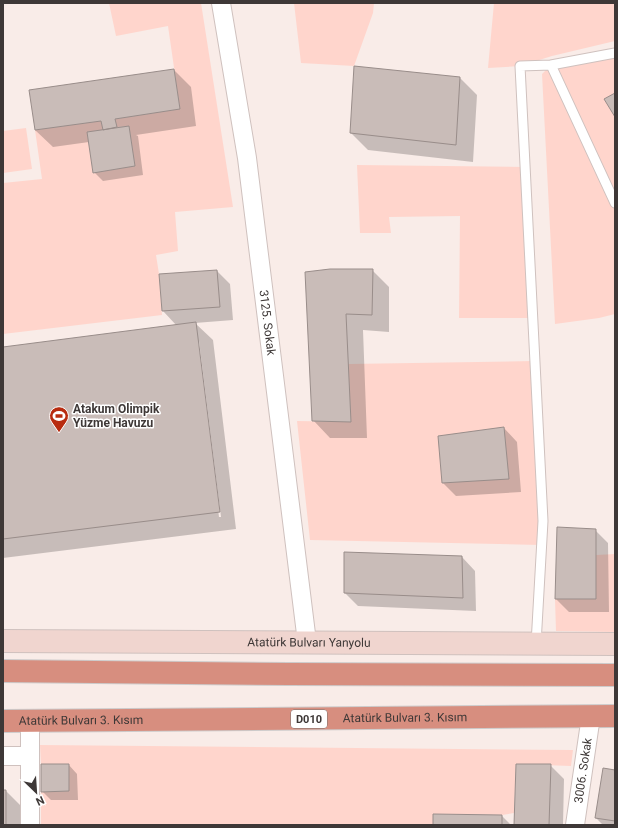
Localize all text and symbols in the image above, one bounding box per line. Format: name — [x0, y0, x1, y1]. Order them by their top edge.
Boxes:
street label: 3125. Sokak — [256, 289, 279, 357]
place label: Atakum Olimpik Yüzme Havuzu — [73, 402, 160, 430]
sports icon: Atakum Olimpik Yüzme Havuzu — [48, 405, 70, 433]
street label: Atatürk Bulvarı Yanyolu — [247, 635, 371, 650]
road number: D010 — [291, 710, 327, 728]
street label: Atatürk Bulvarı 3. Kısım — [343, 710, 467, 725]
street label: Atatürk Bulvarı 3. Kısım — [19, 713, 143, 728]
street label: 3006. Sokak — [571, 736, 595, 804]
north arrow — [16, 772, 56, 812]
text: N — [34, 793, 46, 808]

